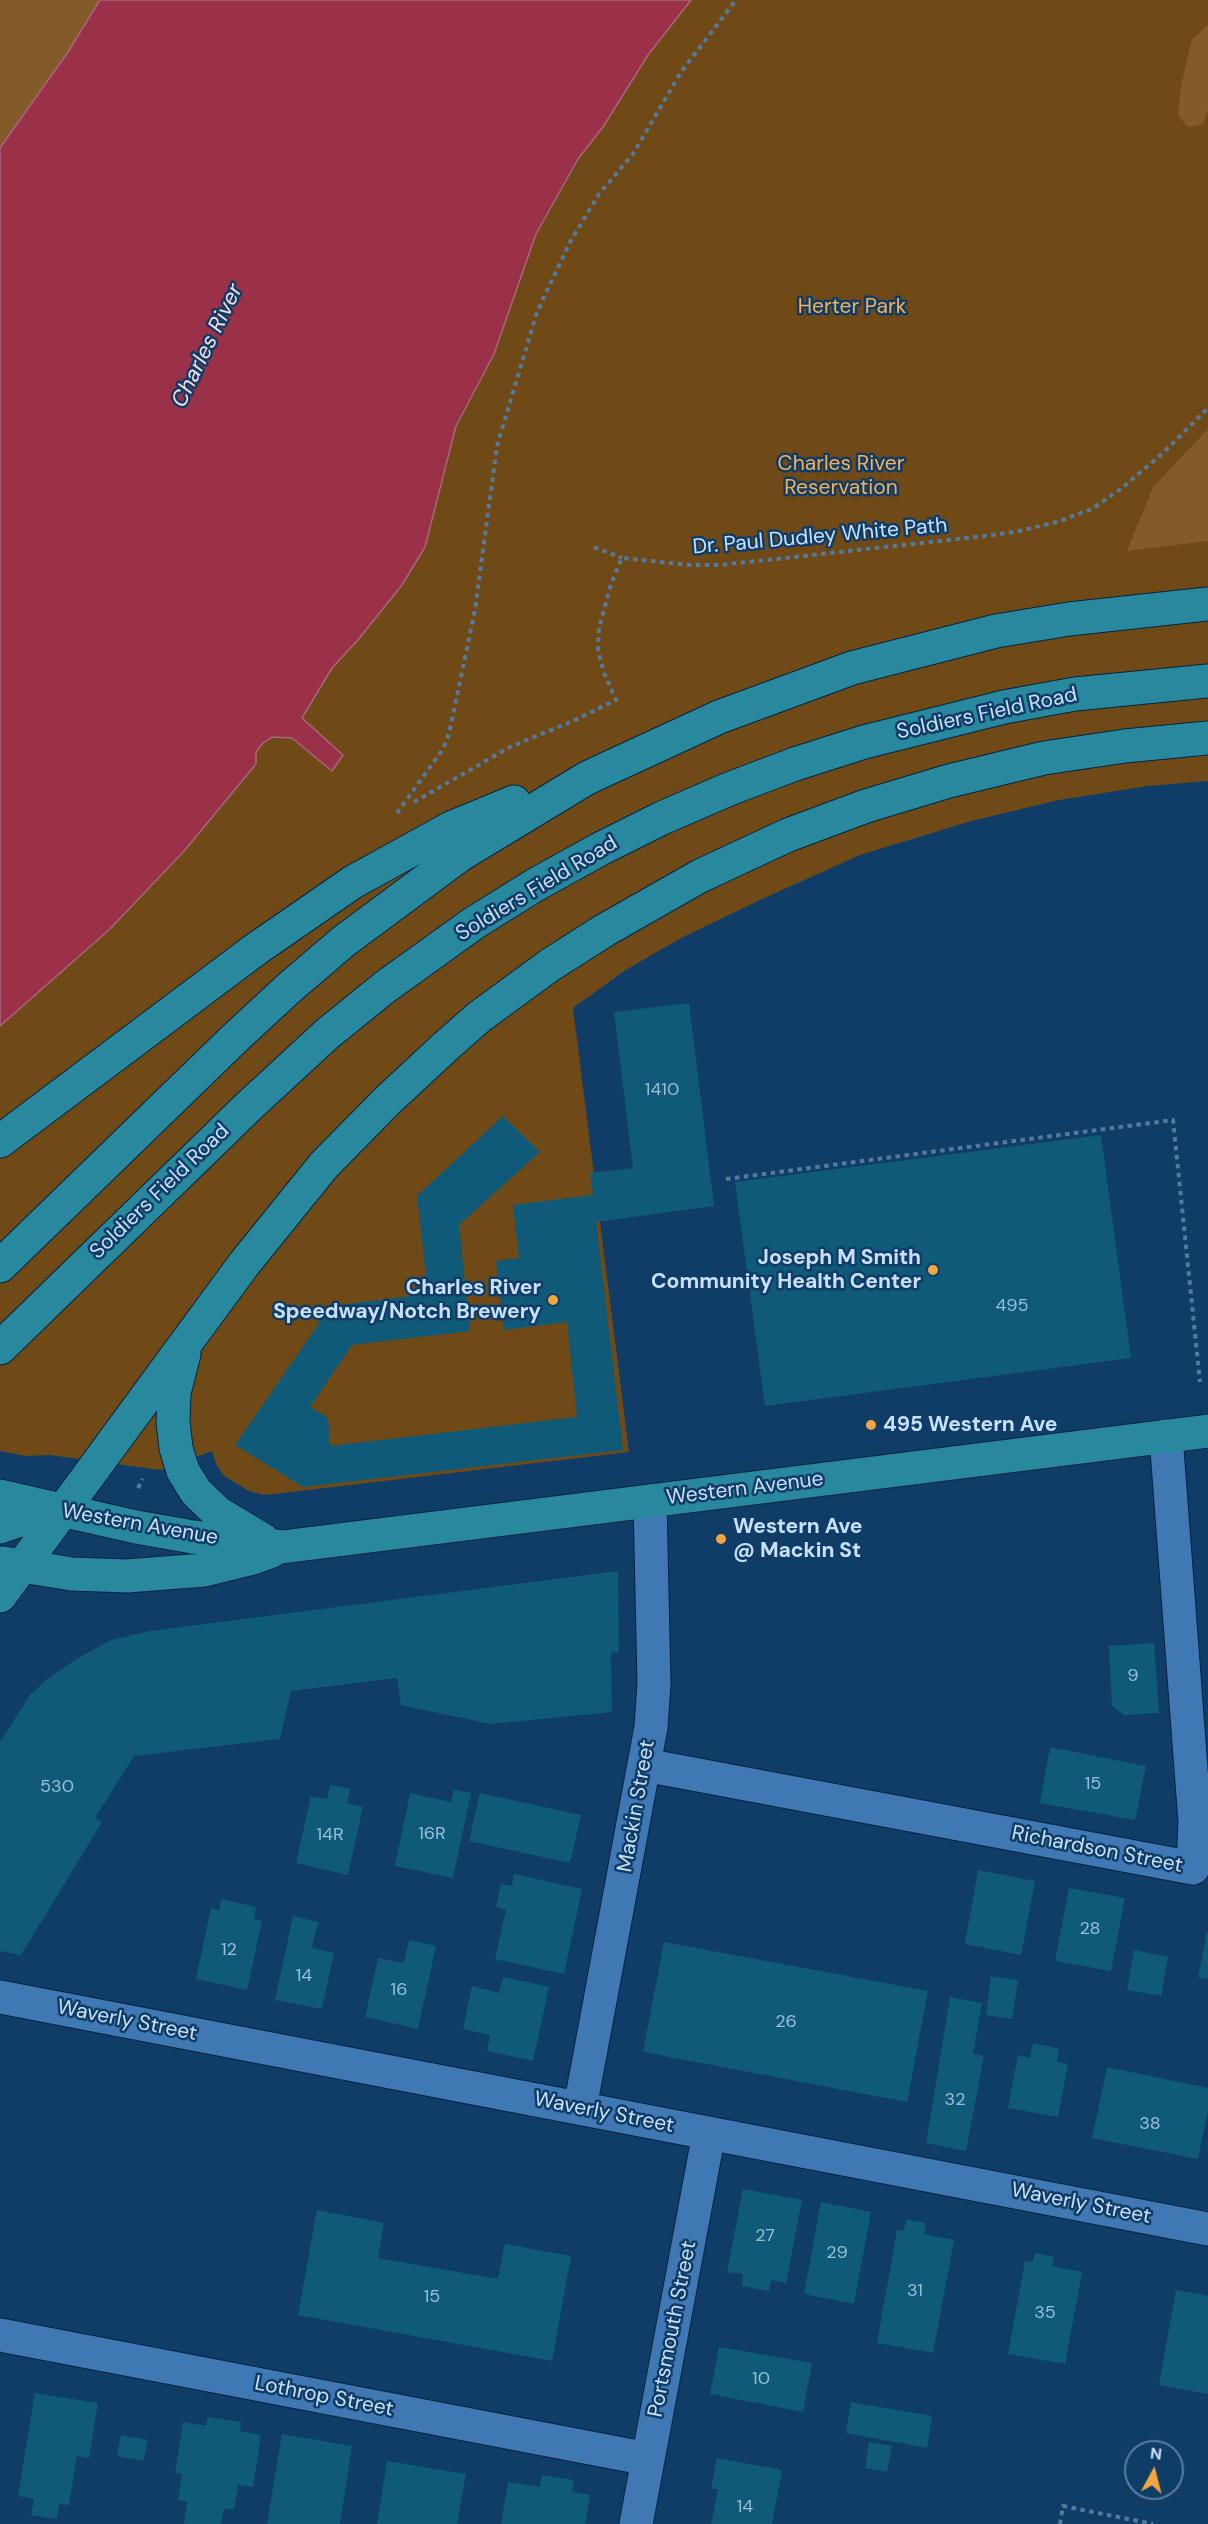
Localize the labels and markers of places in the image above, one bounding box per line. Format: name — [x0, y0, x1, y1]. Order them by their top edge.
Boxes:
place label: Joseph M Smith Community Health Center — [651, 1245, 921, 1295]
marker: Joseph M Smith Community Health Center — [926, 1263, 940, 1277]
place label: Charles River Speedway/Notch Brewery — [273, 1275, 541, 1325]
marker: Charles River Speedway/Notch Brewery — [546, 1293, 560, 1307]
place label: 495 Western Ave — [883, 1412, 1057, 1438]
marker: 495 Western Ave — [864, 1418, 878, 1432]
place label: Western Ave @ Mackin St — [733, 1514, 862, 1564]
marker: Western Ave @ Mackin St — [714, 1532, 728, 1546]

